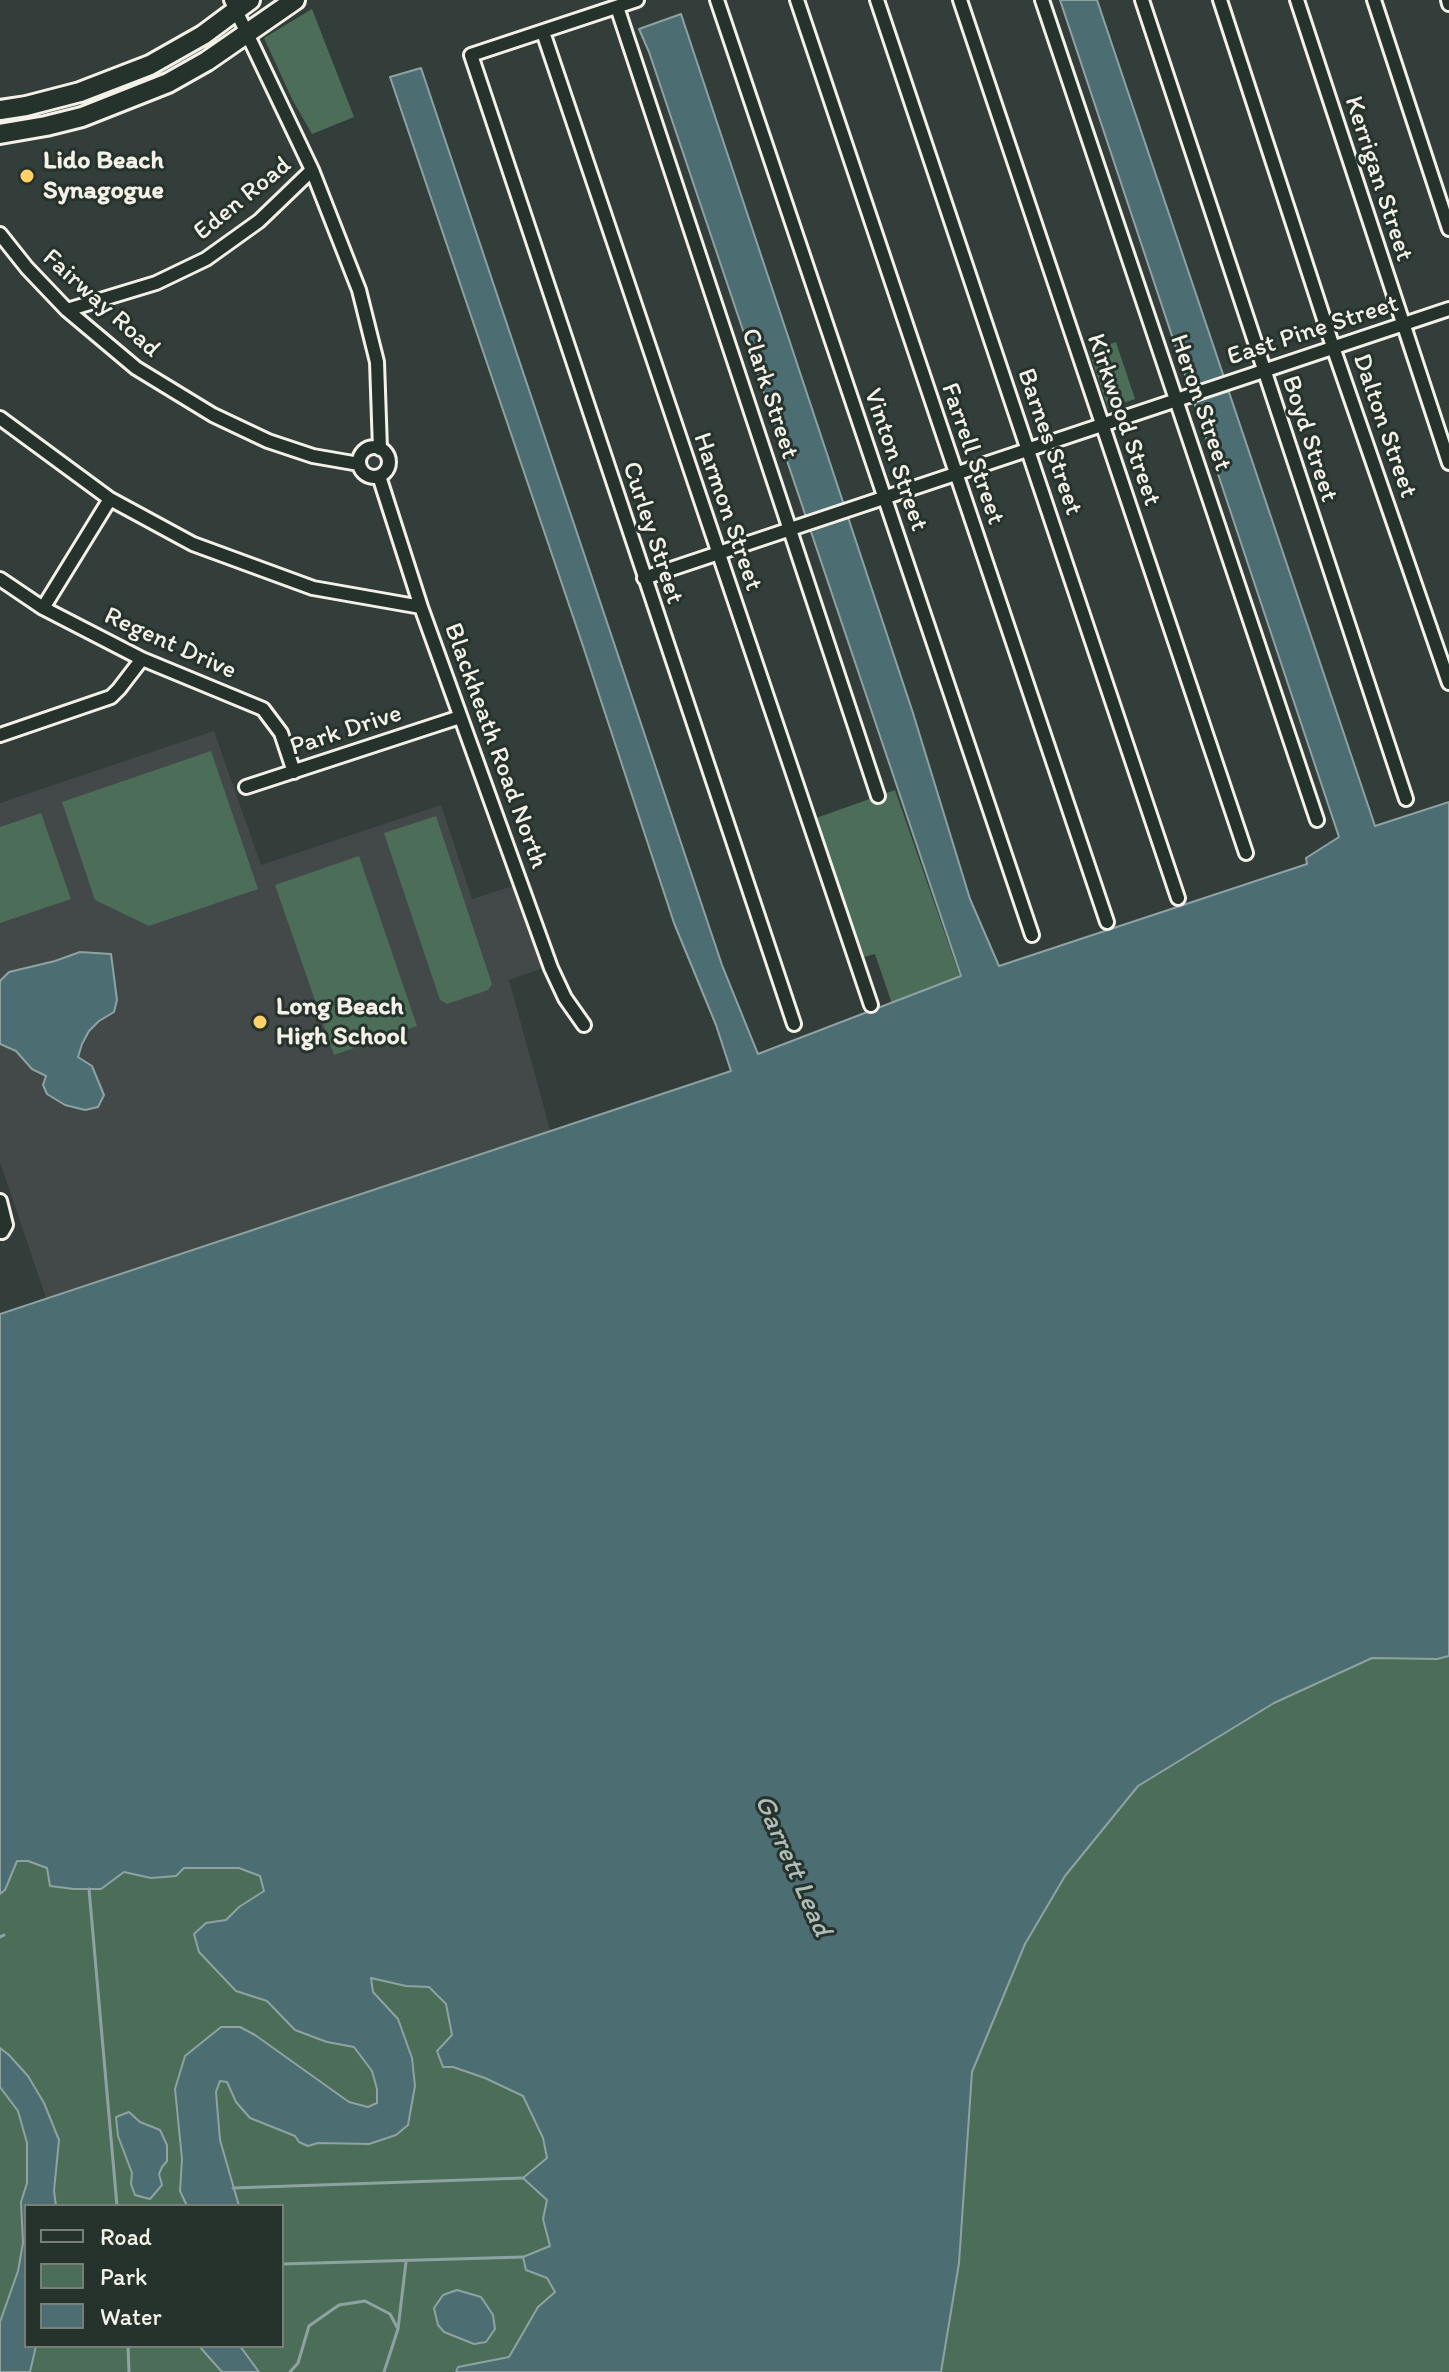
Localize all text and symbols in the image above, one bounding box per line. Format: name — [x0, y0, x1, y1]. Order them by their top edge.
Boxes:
street label: Kerrigan Street — [1337, 93, 1419, 265]
place label: Lido Beach Synagogue — [43, 145, 164, 206]
street label: Eden Road — [188, 150, 298, 248]
marker: Lido Beach Synagogue — [18, 167, 36, 185]
street label: Fairway Road — [35, 243, 167, 365]
street label: East Pine Street — [1223, 289, 1403, 373]
street label: Clark Street — [733, 325, 805, 463]
street label: Kirkwood Street — [1079, 330, 1167, 510]
street label: Heron Street — [1162, 331, 1238, 475]
street label: Dalton Street — [1345, 350, 1423, 502]
street label: Barnes Street — [1009, 365, 1089, 519]
street label: Boyd Street — [1274, 372, 1344, 506]
street label: Farrell Street — [933, 379, 1011, 529]
street label: Vinton Street — [856, 385, 934, 535]
street label: Harmon Street — [685, 429, 769, 595]
street label: Curley Street — [614, 458, 690, 608]
street label: Regent Drive — [99, 601, 241, 687]
street label: Blackheath Road North — [436, 619, 554, 873]
street label: Park Drive — [286, 698, 406, 764]
place label: Long Beach High School — [276, 991, 407, 1052]
marker: Long Beach High School — [251, 1013, 269, 1031]
water label: Garrett Lead — [746, 1790, 838, 1942]
legend — [24, 2204, 284, 2348]
text: Road — [100, 2222, 152, 2251]
text: Park — [100, 2262, 147, 2291]
text: Water — [100, 2302, 162, 2331]

